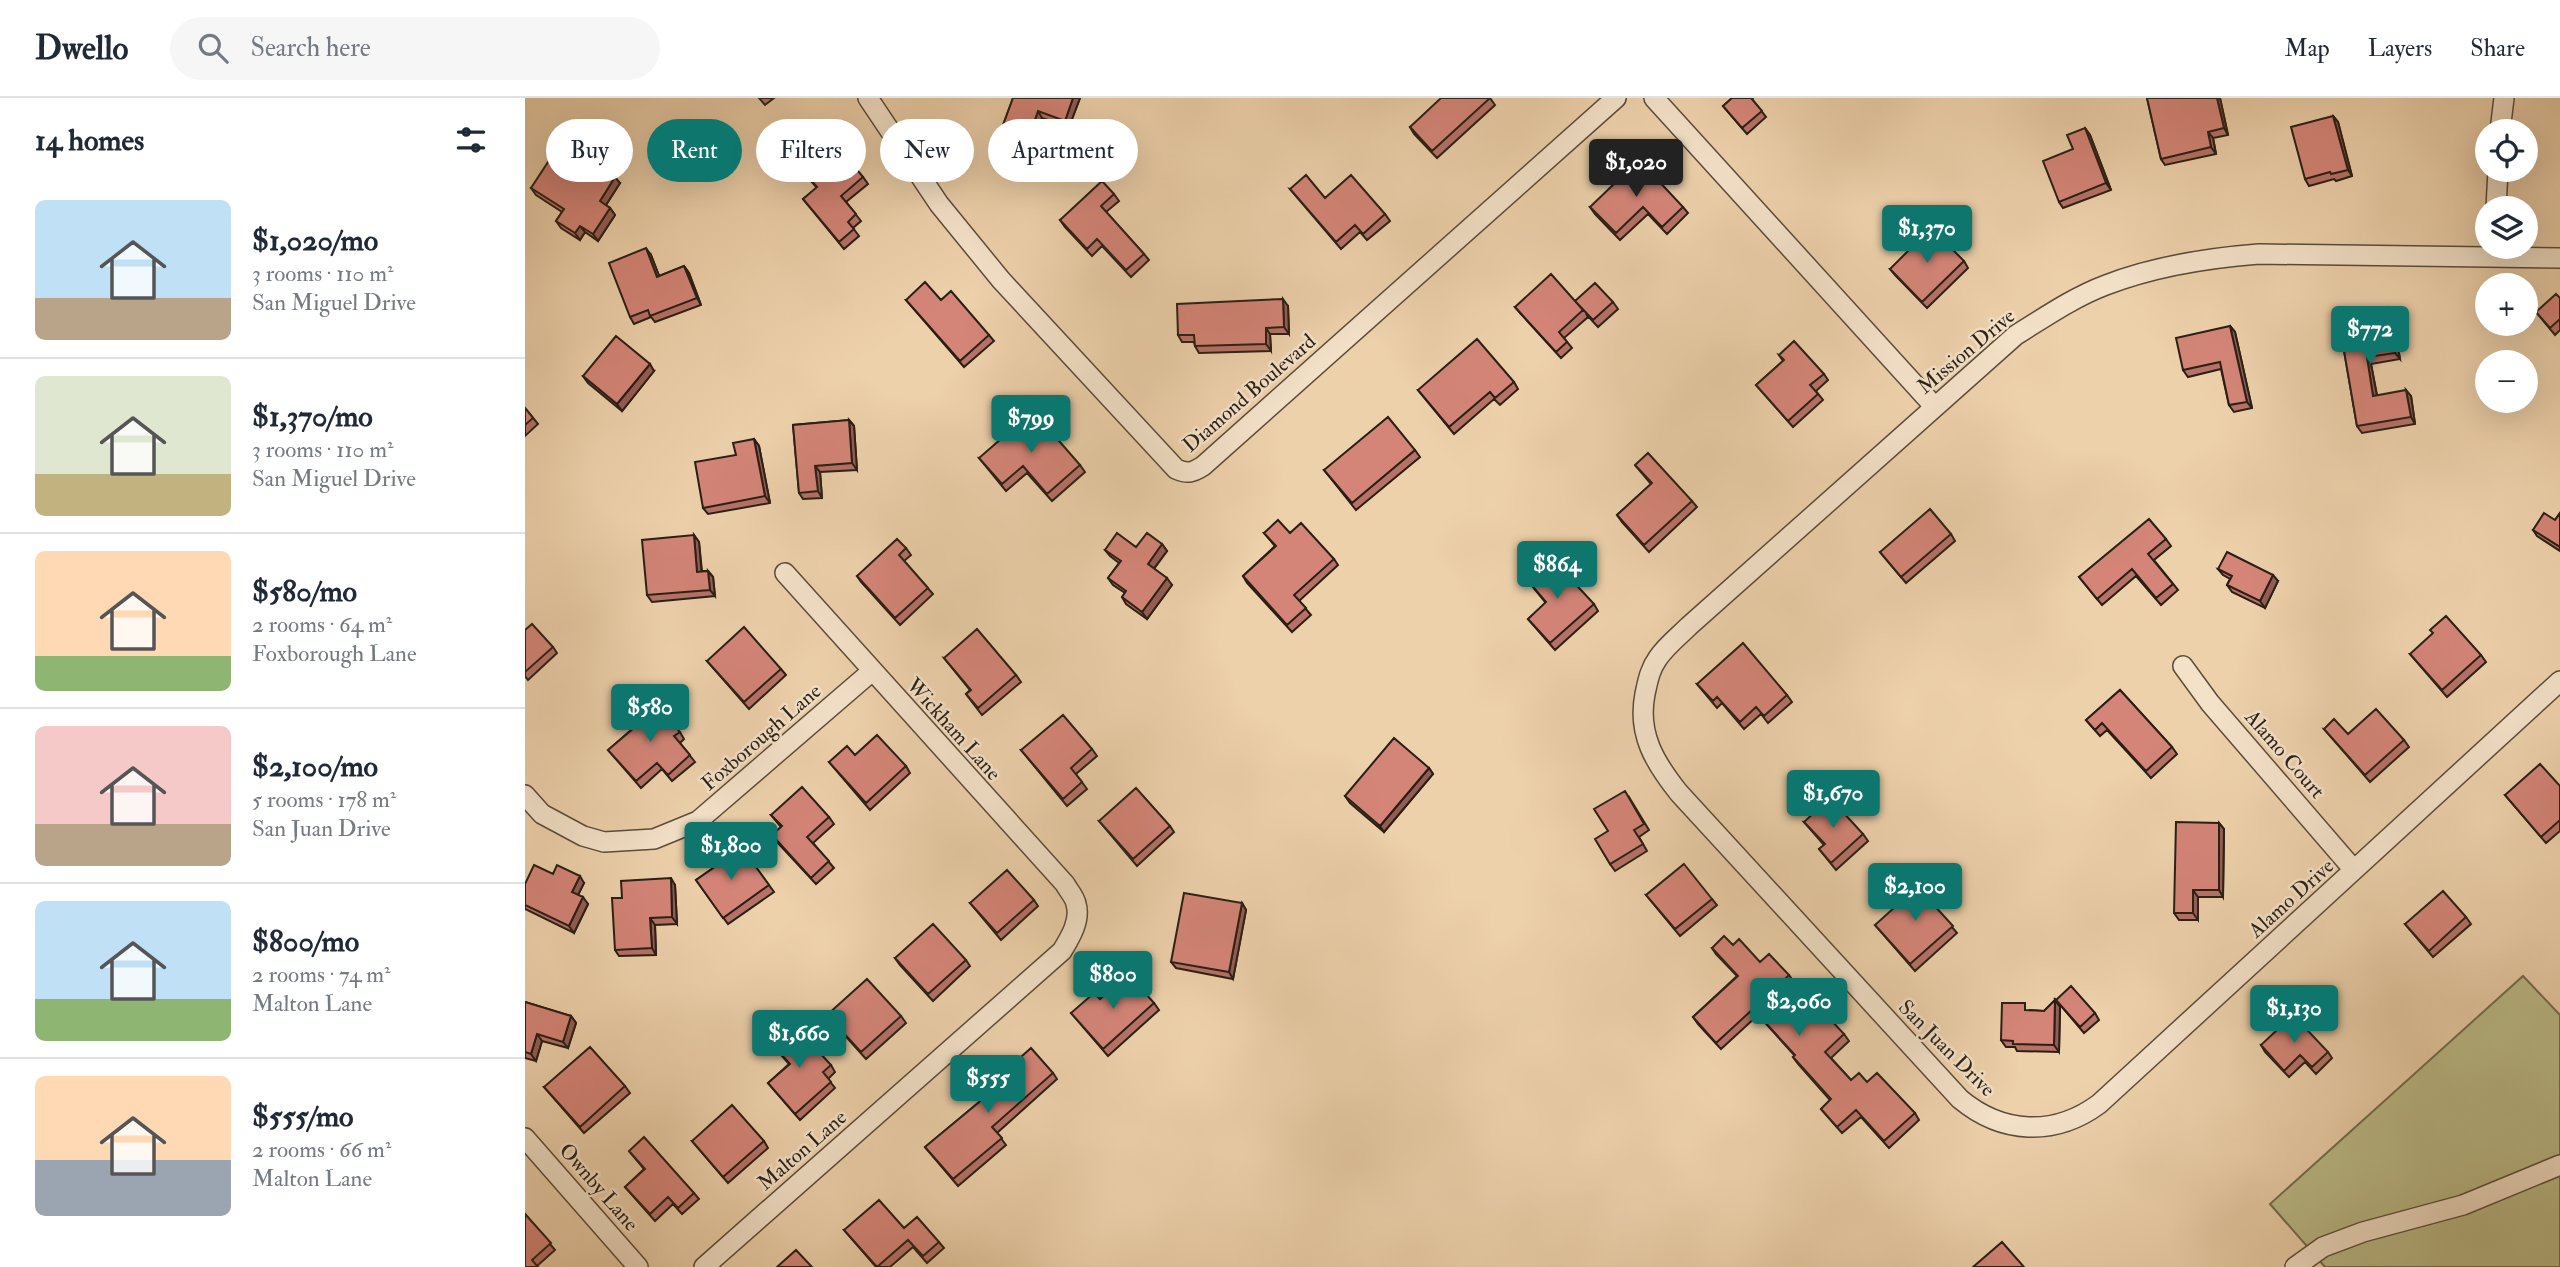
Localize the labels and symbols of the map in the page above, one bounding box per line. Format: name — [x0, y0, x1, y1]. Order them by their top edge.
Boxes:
pin: $1,020 — [1579, 140, 1693, 199]
pin: $1,370 — [1870, 206, 1984, 265]
street label: Mission Drive — [1912, 303, 2021, 400]
pin: $772 — [2329, 306, 2411, 366]
street label: Diamond Boulevard — [1177, 328, 1322, 459]
pin: $799 — [990, 396, 1072, 455]
pin: $864 — [1516, 542, 1598, 601]
street label: Wickham Lane — [900, 672, 1007, 786]
street label: Foxborough Lane — [696, 678, 827, 797]
pin: $580 — [609, 684, 691, 744]
street label: Alamo Court — [2238, 704, 2331, 804]
pin: $1,670 — [1776, 770, 1890, 830]
pin: $1,800 — [674, 822, 788, 882]
street label: Alamo Drive — [2242, 853, 2340, 945]
pin: $2,100 — [1858, 864, 1972, 923]
pin: $800 — [1072, 951, 1154, 1011]
pin: $2,060 — [1742, 978, 1856, 1038]
pin: $1,130 — [2237, 986, 2351, 1045]
street label: San Juan Drive — [1892, 994, 2001, 1103]
pin: $1,660 — [742, 1010, 856, 1070]
pin: $555 — [947, 1056, 1029, 1115]
street label: Malton Lane — [752, 1104, 853, 1197]
street label: Ownby Lane — [553, 1138, 644, 1237]

